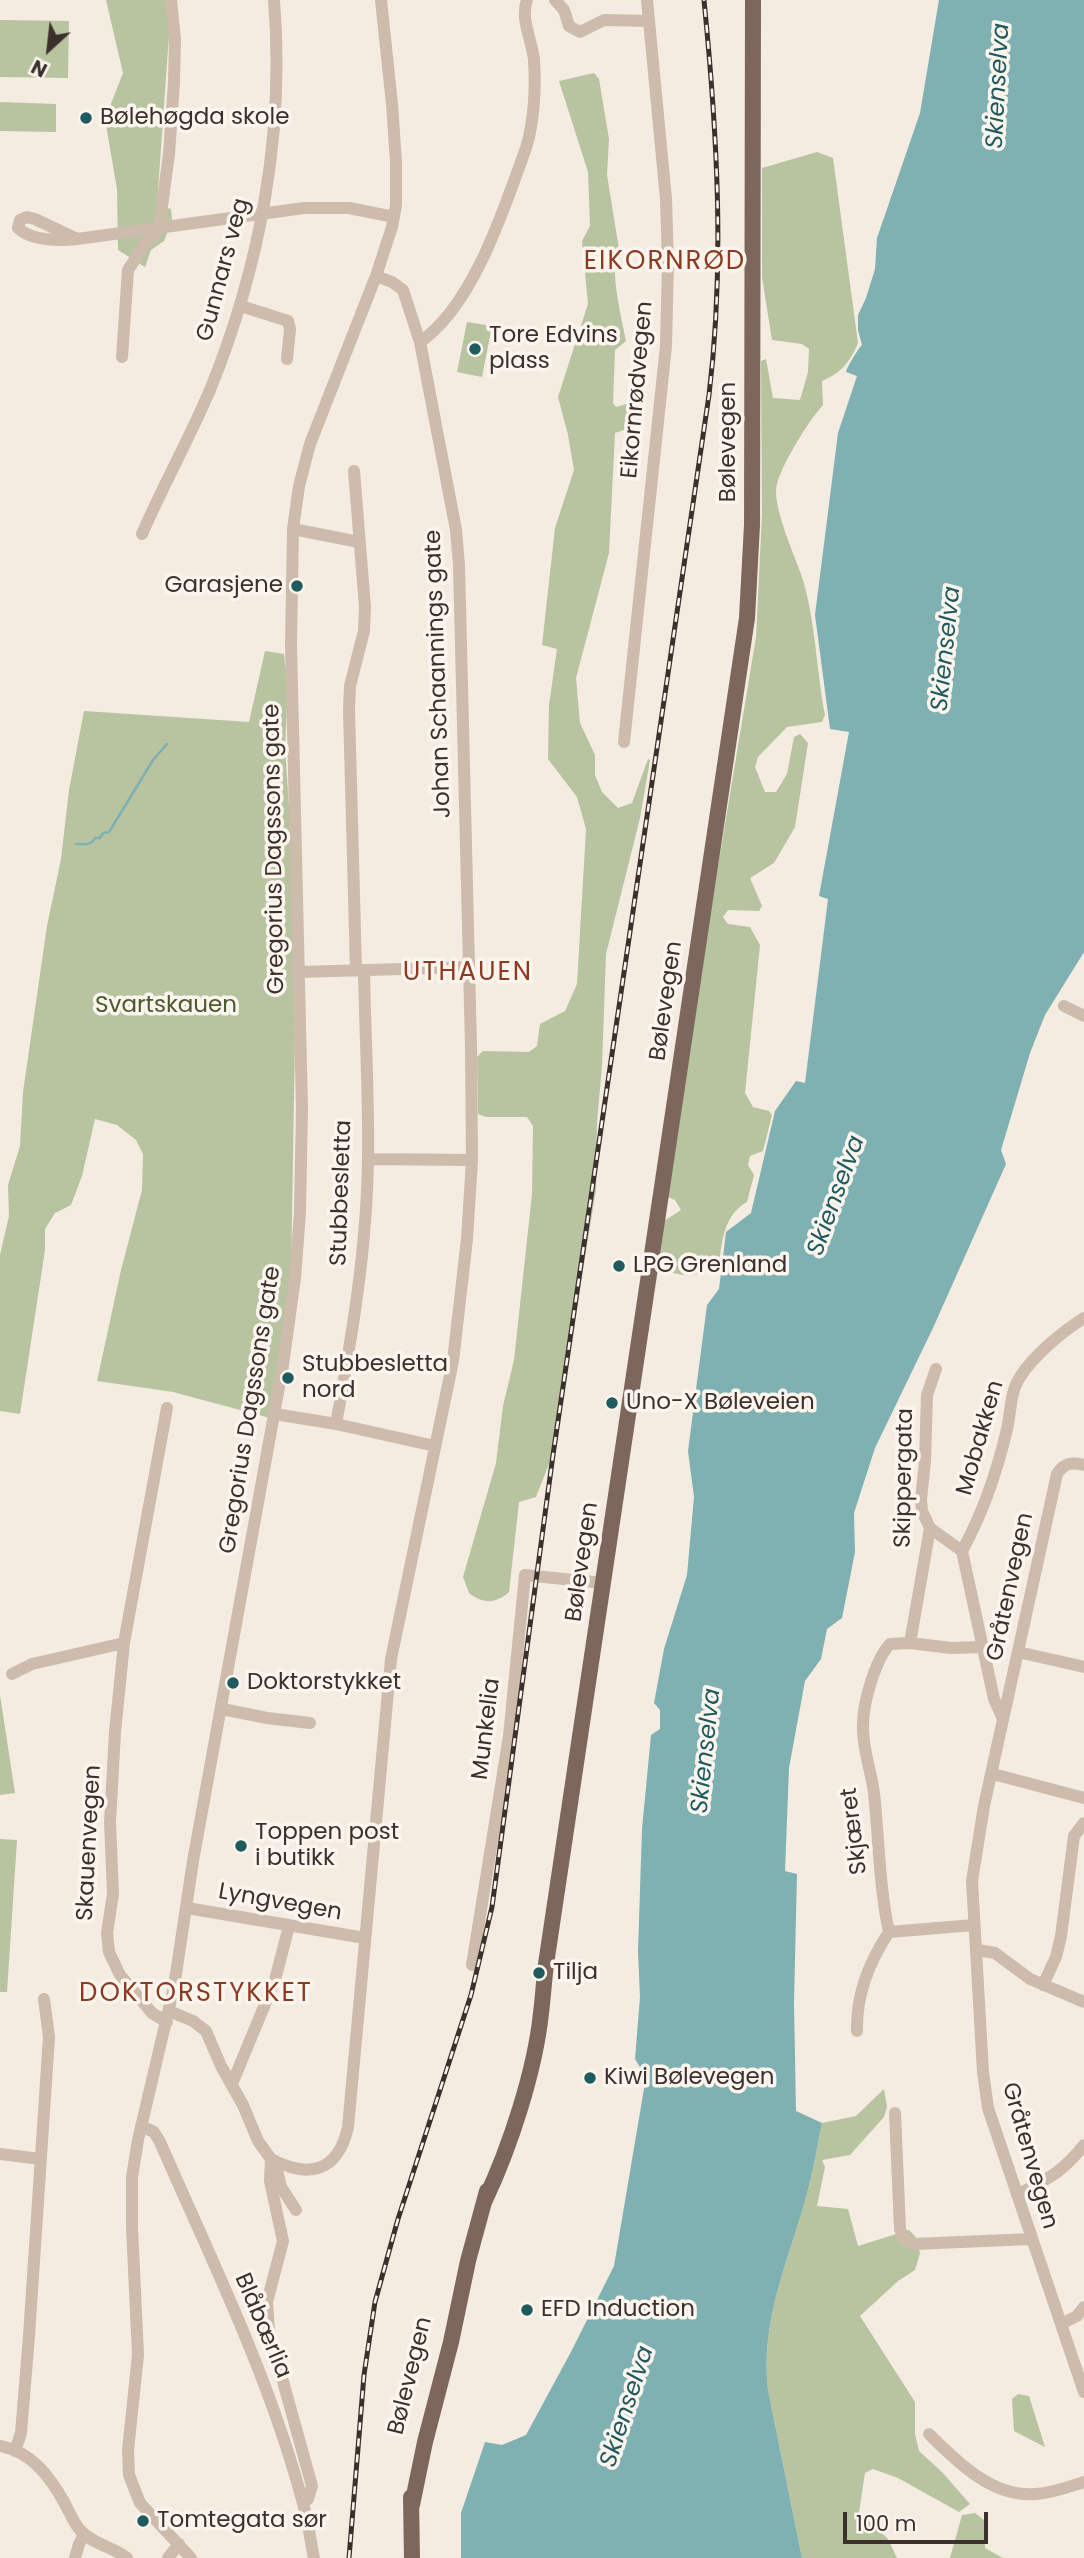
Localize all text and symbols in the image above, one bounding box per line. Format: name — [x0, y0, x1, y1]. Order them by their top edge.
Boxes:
north arrow — [14, 14, 84, 84]
water label: Skienselva — [981, 23, 1017, 149]
text: N — [27, 53, 52, 83]
place label: Bølehøgda skole — [100, 104, 289, 132]
marker: Bølehøgda skole — [78, 110, 94, 126]
street label: Gunnars veg — [192, 195, 256, 345]
district label: EIKORNRØD — [585, 246, 745, 278]
street label: Eikornrødvegen — [617, 300, 659, 480]
place label: Tore Edvins plass — [489, 322, 618, 376]
marker: Tore Edvins plass — [467, 341, 483, 357]
street label: Bølevegen — [715, 382, 743, 502]
street label: Johan Schaannings gate — [420, 529, 458, 819]
place label: Garasjene — [164, 572, 283, 600]
marker: Garasjene — [289, 578, 305, 594]
water label: Skienselva — [926, 585, 968, 713]
street label: Gregorius Dagssons gate — [259, 703, 291, 995]
street label: Bølevegen — [645, 939, 689, 1063]
district label: UTHAUEN — [404, 957, 532, 989]
park label: Svartskauen — [95, 992, 237, 1020]
street label: Stubbesletta — [326, 1119, 358, 1267]
water label: Skienselva — [802, 1132, 872, 1260]
place label: LPG Grenland — [633, 1252, 787, 1280]
marker: LPG Grenland — [611, 1258, 627, 1274]
street label: Gregorius Dagssons gate — [215, 1264, 287, 1556]
place label: Stubbesletta nord — [302, 1351, 448, 1405]
marker: Stubbesletta nord — [280, 1370, 296, 1386]
street label: Mobakken — [951, 1377, 1011, 1499]
place label: Uno-X Bøleveien — [626, 1389, 815, 1417]
marker: Uno-X Bøleveien — [604, 1395, 620, 1411]
street label: Skippergata — [890, 1408, 920, 1548]
street label: Bølevegen — [561, 1500, 605, 1624]
street label: Gråtenvegen — [982, 1510, 1040, 1664]
place label: Doktorstykket — [247, 1669, 401, 1697]
marker: Doktorstykket — [225, 1675, 241, 1691]
street label: Munkelia — [467, 1677, 507, 1781]
water label: Skienselva — [686, 1687, 728, 1815]
street label: Skauenvegen — [72, 1764, 108, 1922]
street label: Skjæret — [836, 1786, 874, 1876]
place label: Toppen post i butikk — [255, 1819, 399, 1873]
marker: Toppen post i butikk — [233, 1838, 249, 1854]
street label: Lyngvegen — [216, 1879, 344, 1927]
place label: Tilja — [553, 1959, 598, 1987]
marker: Tilja — [531, 1965, 547, 1981]
district label: DOKTORSTYKKET — [81, 1978, 311, 2010]
place label: Kiwi Bølevegen — [604, 2064, 775, 2092]
marker: Kiwi Bølevegen — [582, 2070, 598, 2086]
street label: Gråtenvegen — [995, 2080, 1063, 2232]
street label: Blåbærlia — [228, 2269, 296, 2383]
place label: EFD Induction — [541, 2296, 695, 2324]
marker: EFD Induction — [519, 2302, 535, 2318]
street label: Bølevegen — [383, 2314, 439, 2438]
water label: Skienselva — [595, 2343, 661, 2471]
scale bar — [846, 2498, 991, 2542]
place label: Tomtegata sør — [157, 2507, 327, 2535]
text: 100 m — [856, 2509, 916, 2538]
marker: Tomtegata sør — [135, 2513, 151, 2529]

